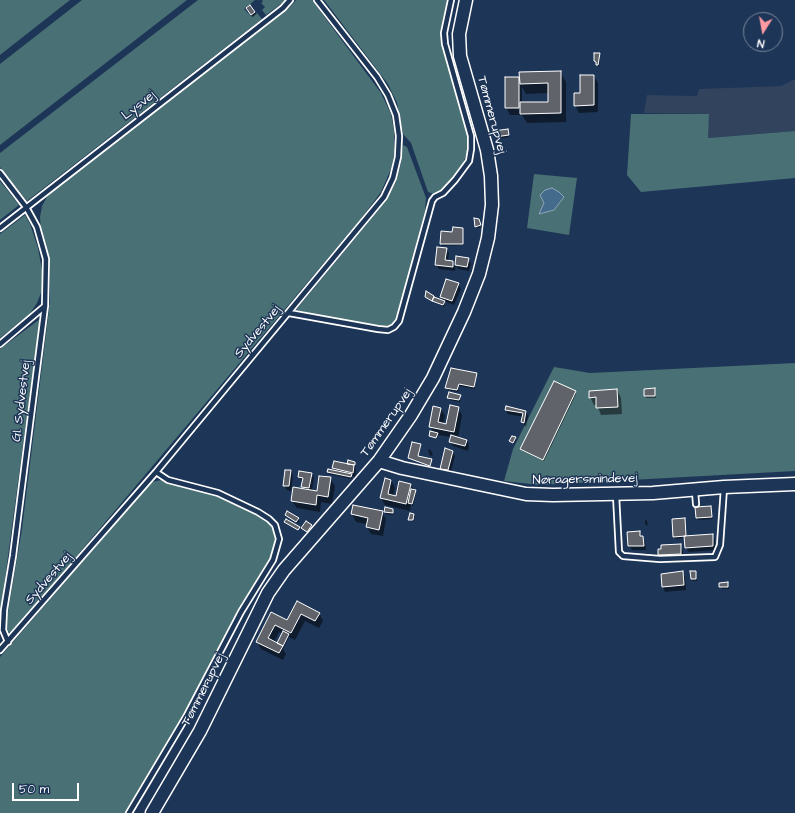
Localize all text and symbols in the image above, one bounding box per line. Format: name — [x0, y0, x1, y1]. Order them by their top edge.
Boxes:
north arrow — [743, 12, 783, 52]
text: N — [756, 35, 766, 51]
street label: Tømmerupvej — [473, 74, 509, 156]
street label: Lysvej — [119, 88, 159, 124]
street label: Sydvestvej — [232, 303, 284, 361]
street label: Gl. Sydvestvej — [9, 359, 35, 443]
street label: Tømmerupvej — [358, 386, 416, 460]
street label: Nøragersmindevej — [532, 471, 638, 489]
street label: Sydvestvej — [22, 550, 76, 608]
street label: Tømmerupvej — [179, 651, 229, 729]
scale bar — [14, 775, 81, 801]
text: 50 m — [19, 781, 49, 798]

